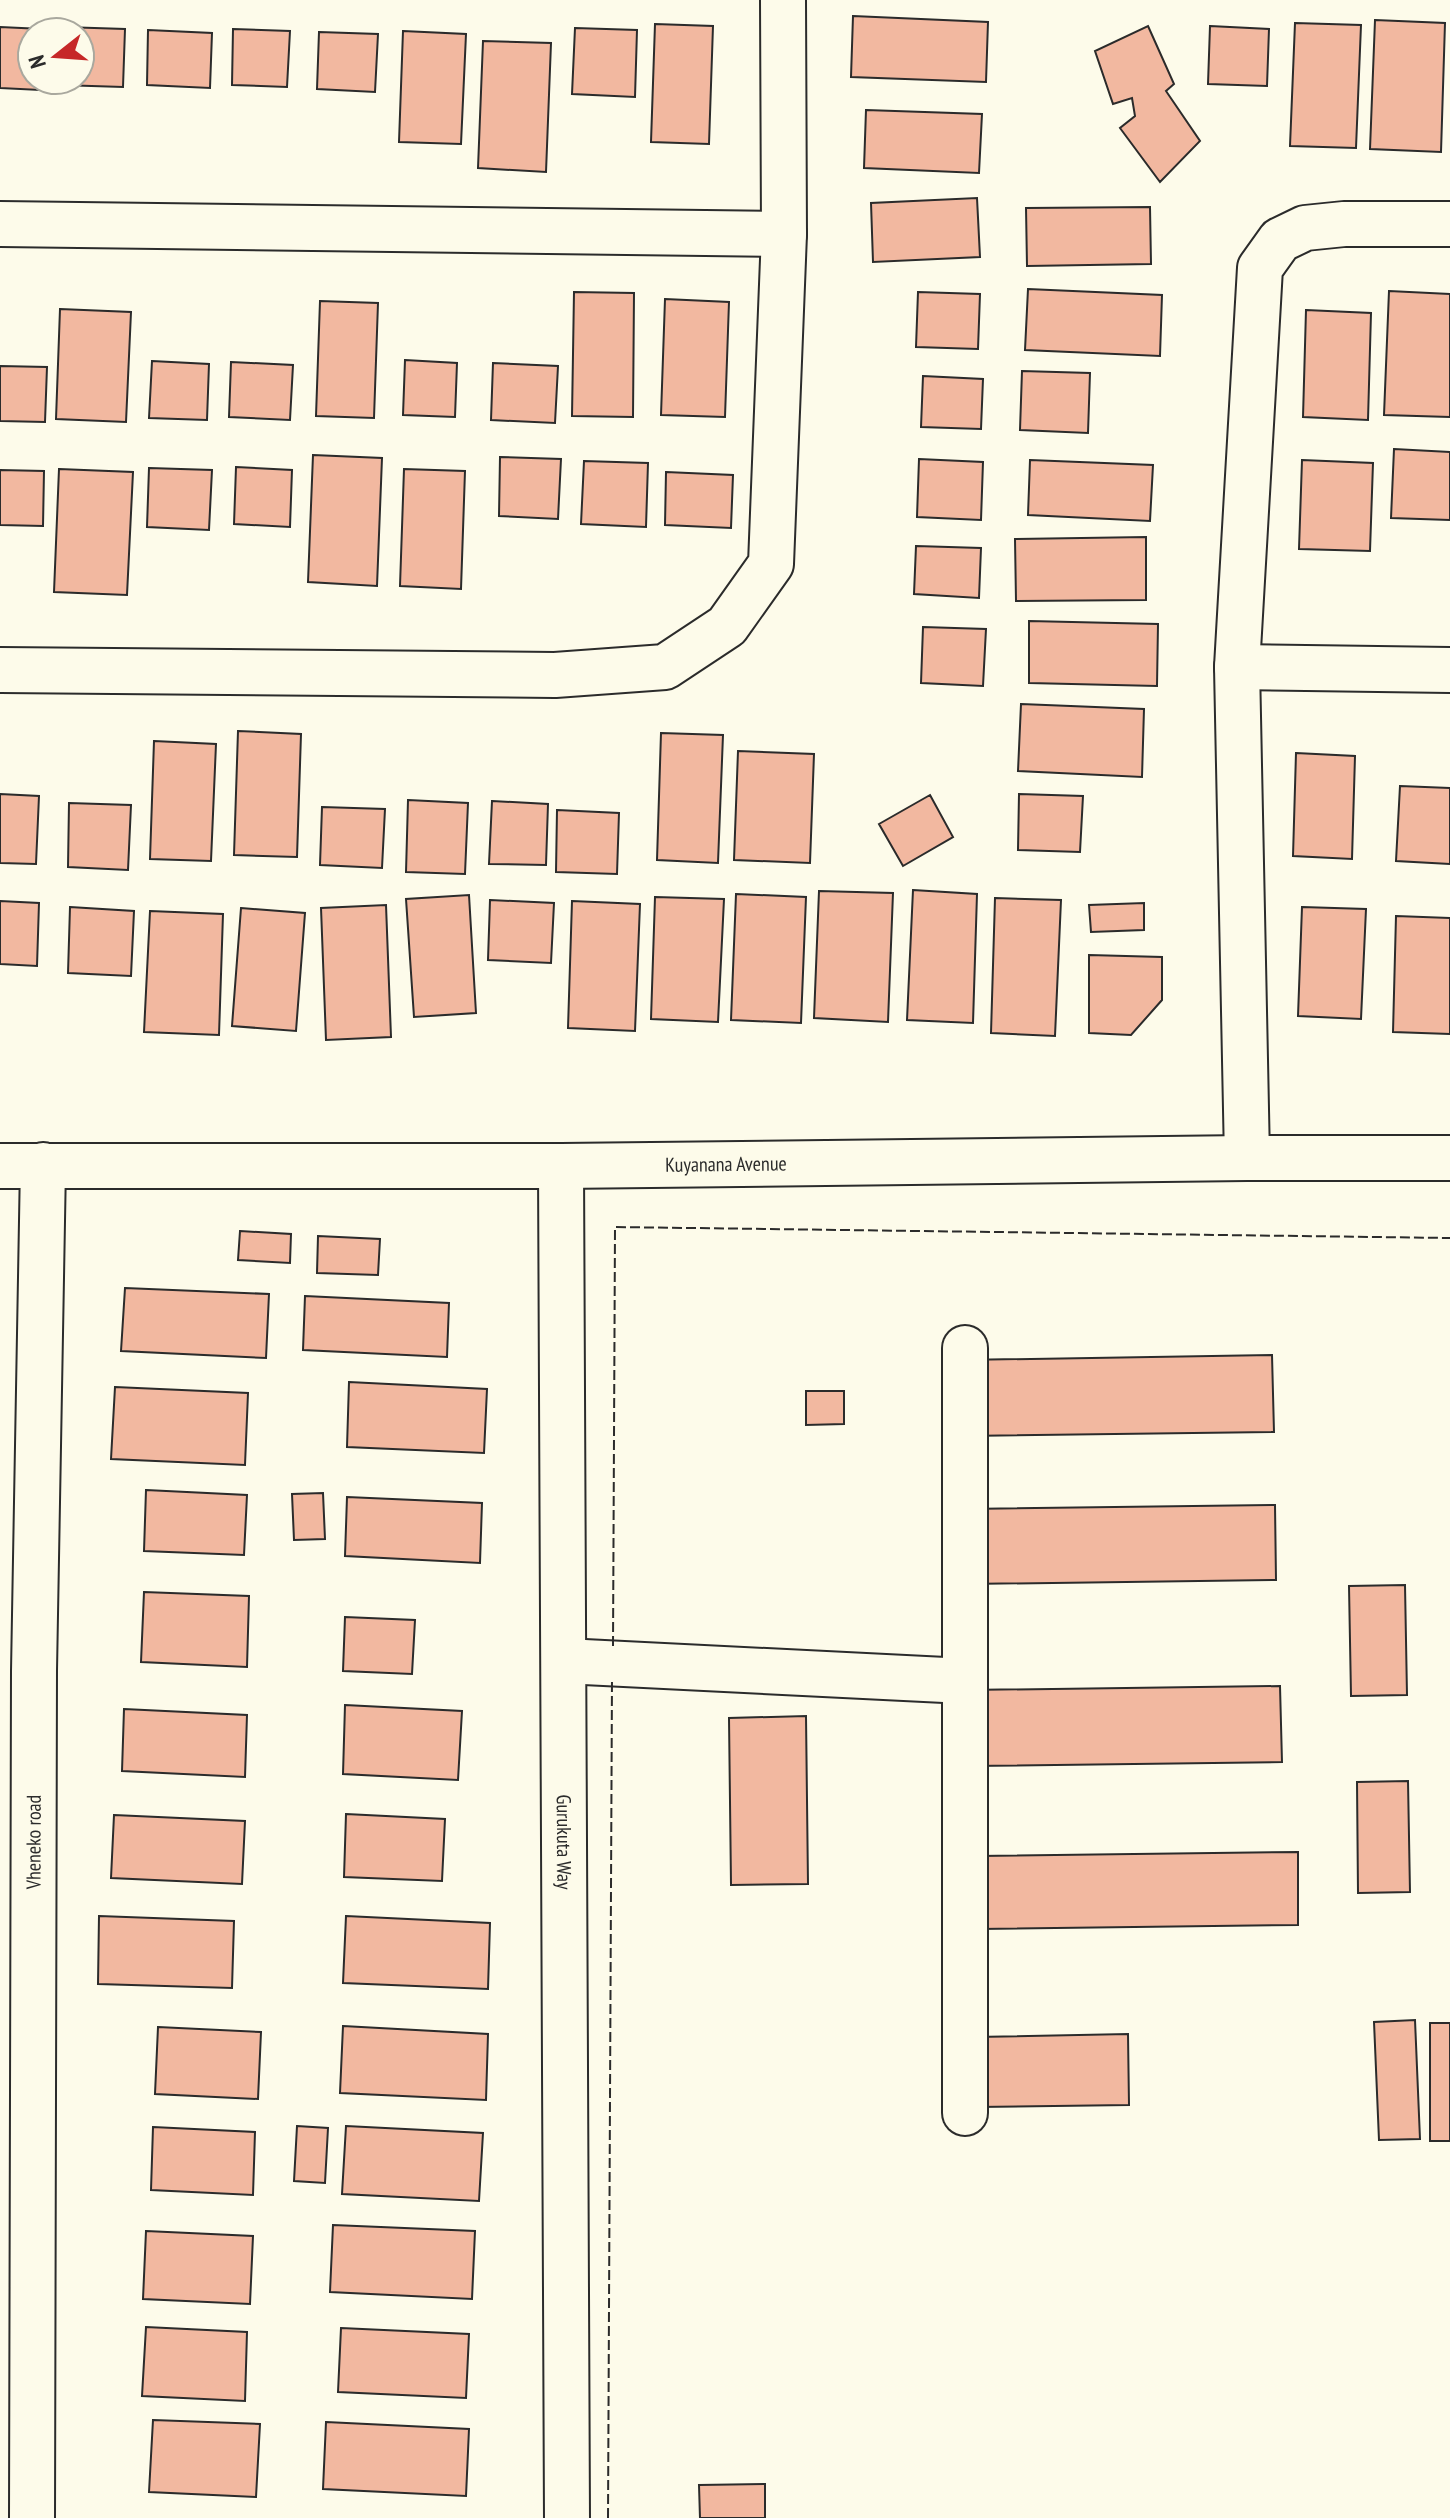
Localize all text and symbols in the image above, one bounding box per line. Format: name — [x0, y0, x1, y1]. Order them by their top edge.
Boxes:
north arrow — [16, 16, 96, 96]
text: N — [22, 52, 52, 72]
street label: Kuyanana Avenue — [665, 1150, 787, 1178]
street label: Gurukuta Way — [551, 1794, 577, 1890]
street label: Vheneko road — [20, 1795, 47, 1890]

